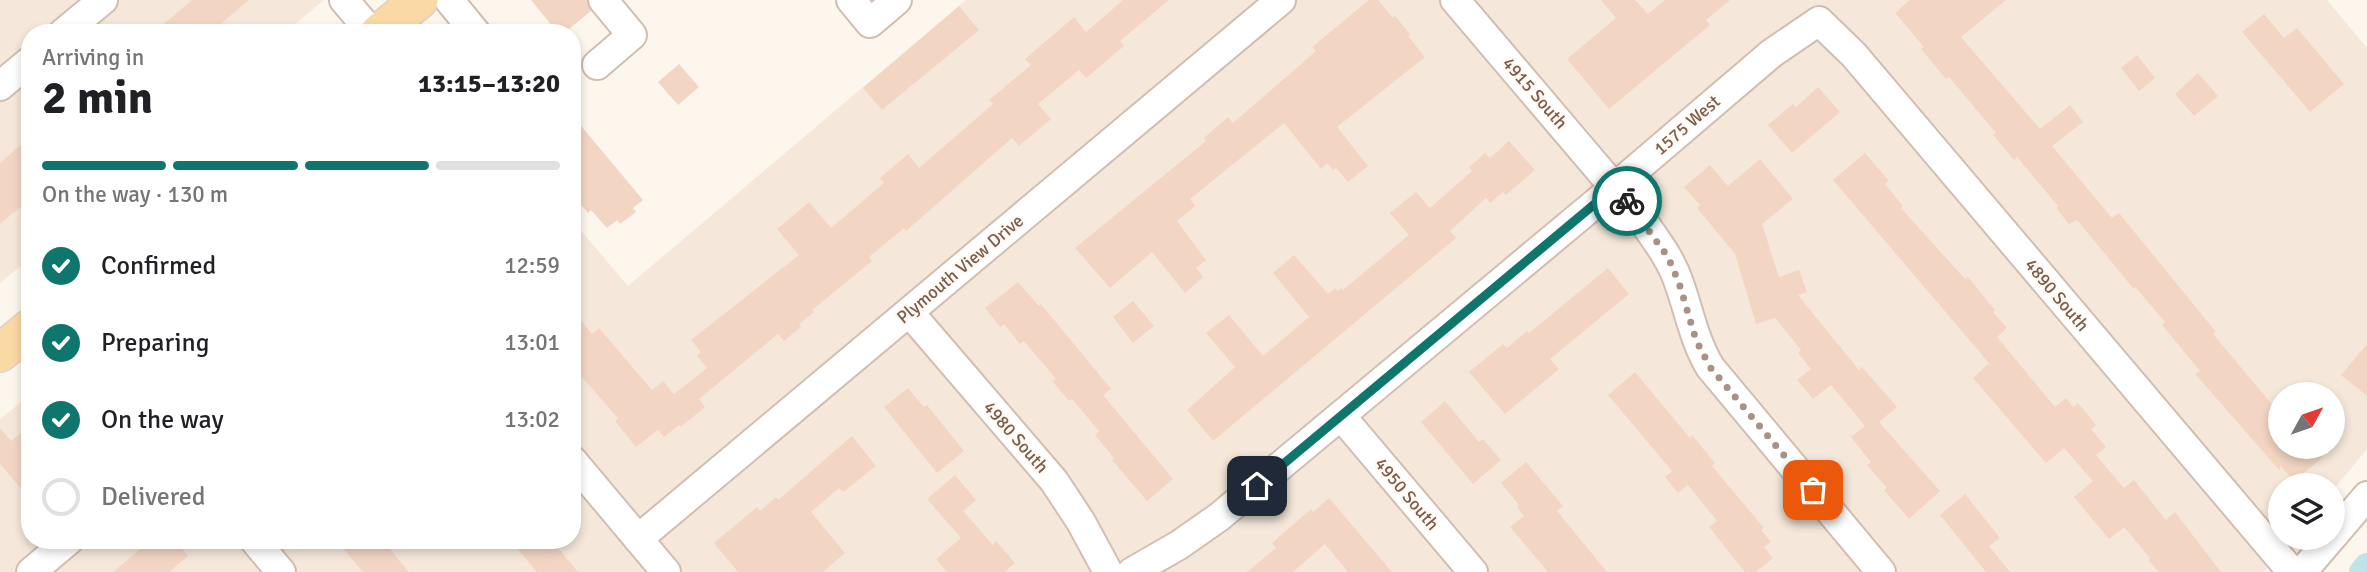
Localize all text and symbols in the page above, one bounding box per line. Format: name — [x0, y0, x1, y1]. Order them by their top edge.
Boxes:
text: Arriving in — [42, 43, 144, 72]
street label: 4915 South — [1498, 53, 1572, 133]
text: 13:15–13:20 — [418, 68, 560, 100]
text: 2 min — [42, 70, 153, 126]
street label: 1575 West — [1649, 90, 1725, 160]
courier — [1592, 166, 1662, 236]
text: On the way · 130 m — [42, 180, 228, 209]
icon: bike — [1608, 182, 1646, 220]
street label: Plymouth View Drive — [892, 210, 1028, 328]
icon: check — [42, 247, 80, 285]
text: Confirmed — [101, 250, 216, 282]
text: 12:59 — [504, 251, 560, 280]
street label: 4890 South — [2020, 254, 2094, 336]
icon: check — [42, 324, 80, 362]
text: Preparing — [101, 327, 209, 359]
text: 13:01 — [504, 328, 560, 357]
north arrow — [2268, 382, 2345, 458]
map controls — [2268, 382, 2345, 550]
street label: 4980 South — [979, 397, 1053, 477]
icon: check — [42, 401, 80, 439]
text: On the way — [101, 404, 224, 436]
text: 13:02 — [504, 405, 560, 434]
street label: 4950 South — [1370, 453, 1444, 535]
pin — [1227, 456, 1287, 516]
pin — [1783, 460, 1843, 520]
icon: home — [1238, 467, 1276, 505]
icon: bag — [1794, 471, 1832, 509]
button: layers — [2268, 473, 2345, 550]
text: Delivered — [101, 481, 206, 513]

